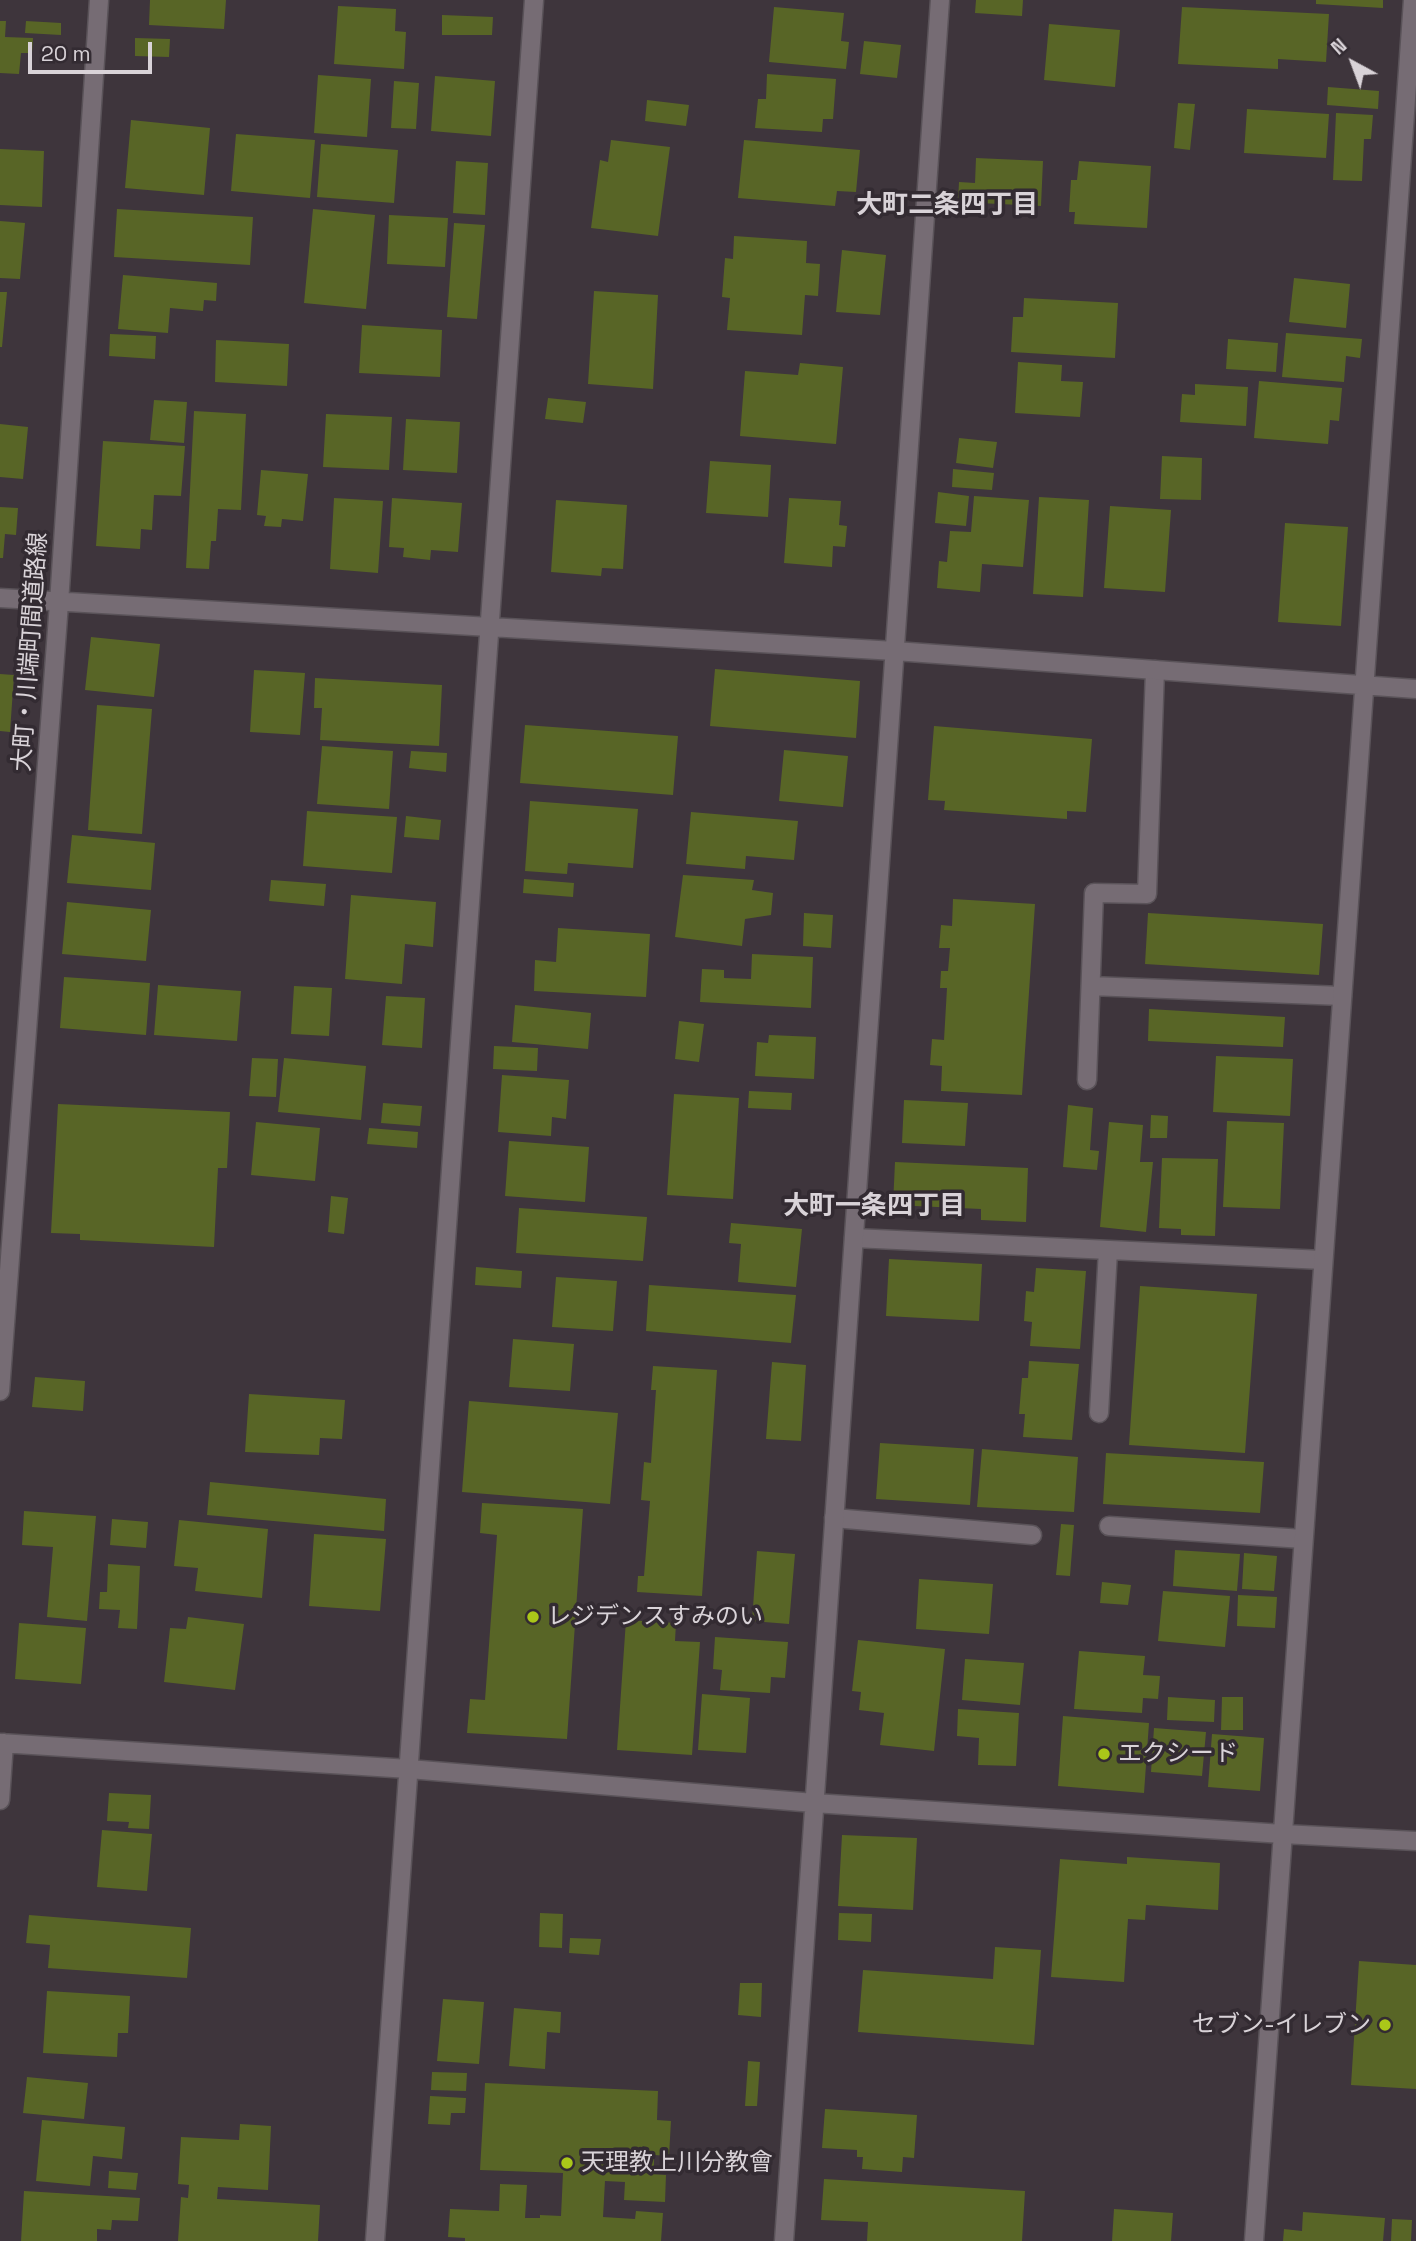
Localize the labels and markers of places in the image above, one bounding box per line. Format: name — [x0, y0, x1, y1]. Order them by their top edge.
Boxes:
place label: レジデンスすみのい — [547, 1603, 763, 1631]
marker: レジデンスすみのい — [525, 1609, 541, 1625]
place label: エクシード — [1118, 1740, 1238, 1768]
marker: エクシード — [1096, 1746, 1112, 1762]
place label: セブン-イレブン — [1192, 2011, 1371, 2039]
marker: セブン-イレブン — [1377, 2017, 1393, 2033]
place label: 天理教上川分教會 — [581, 2149, 773, 2177]
marker: 天理教上川分教會 — [559, 2155, 575, 2171]

